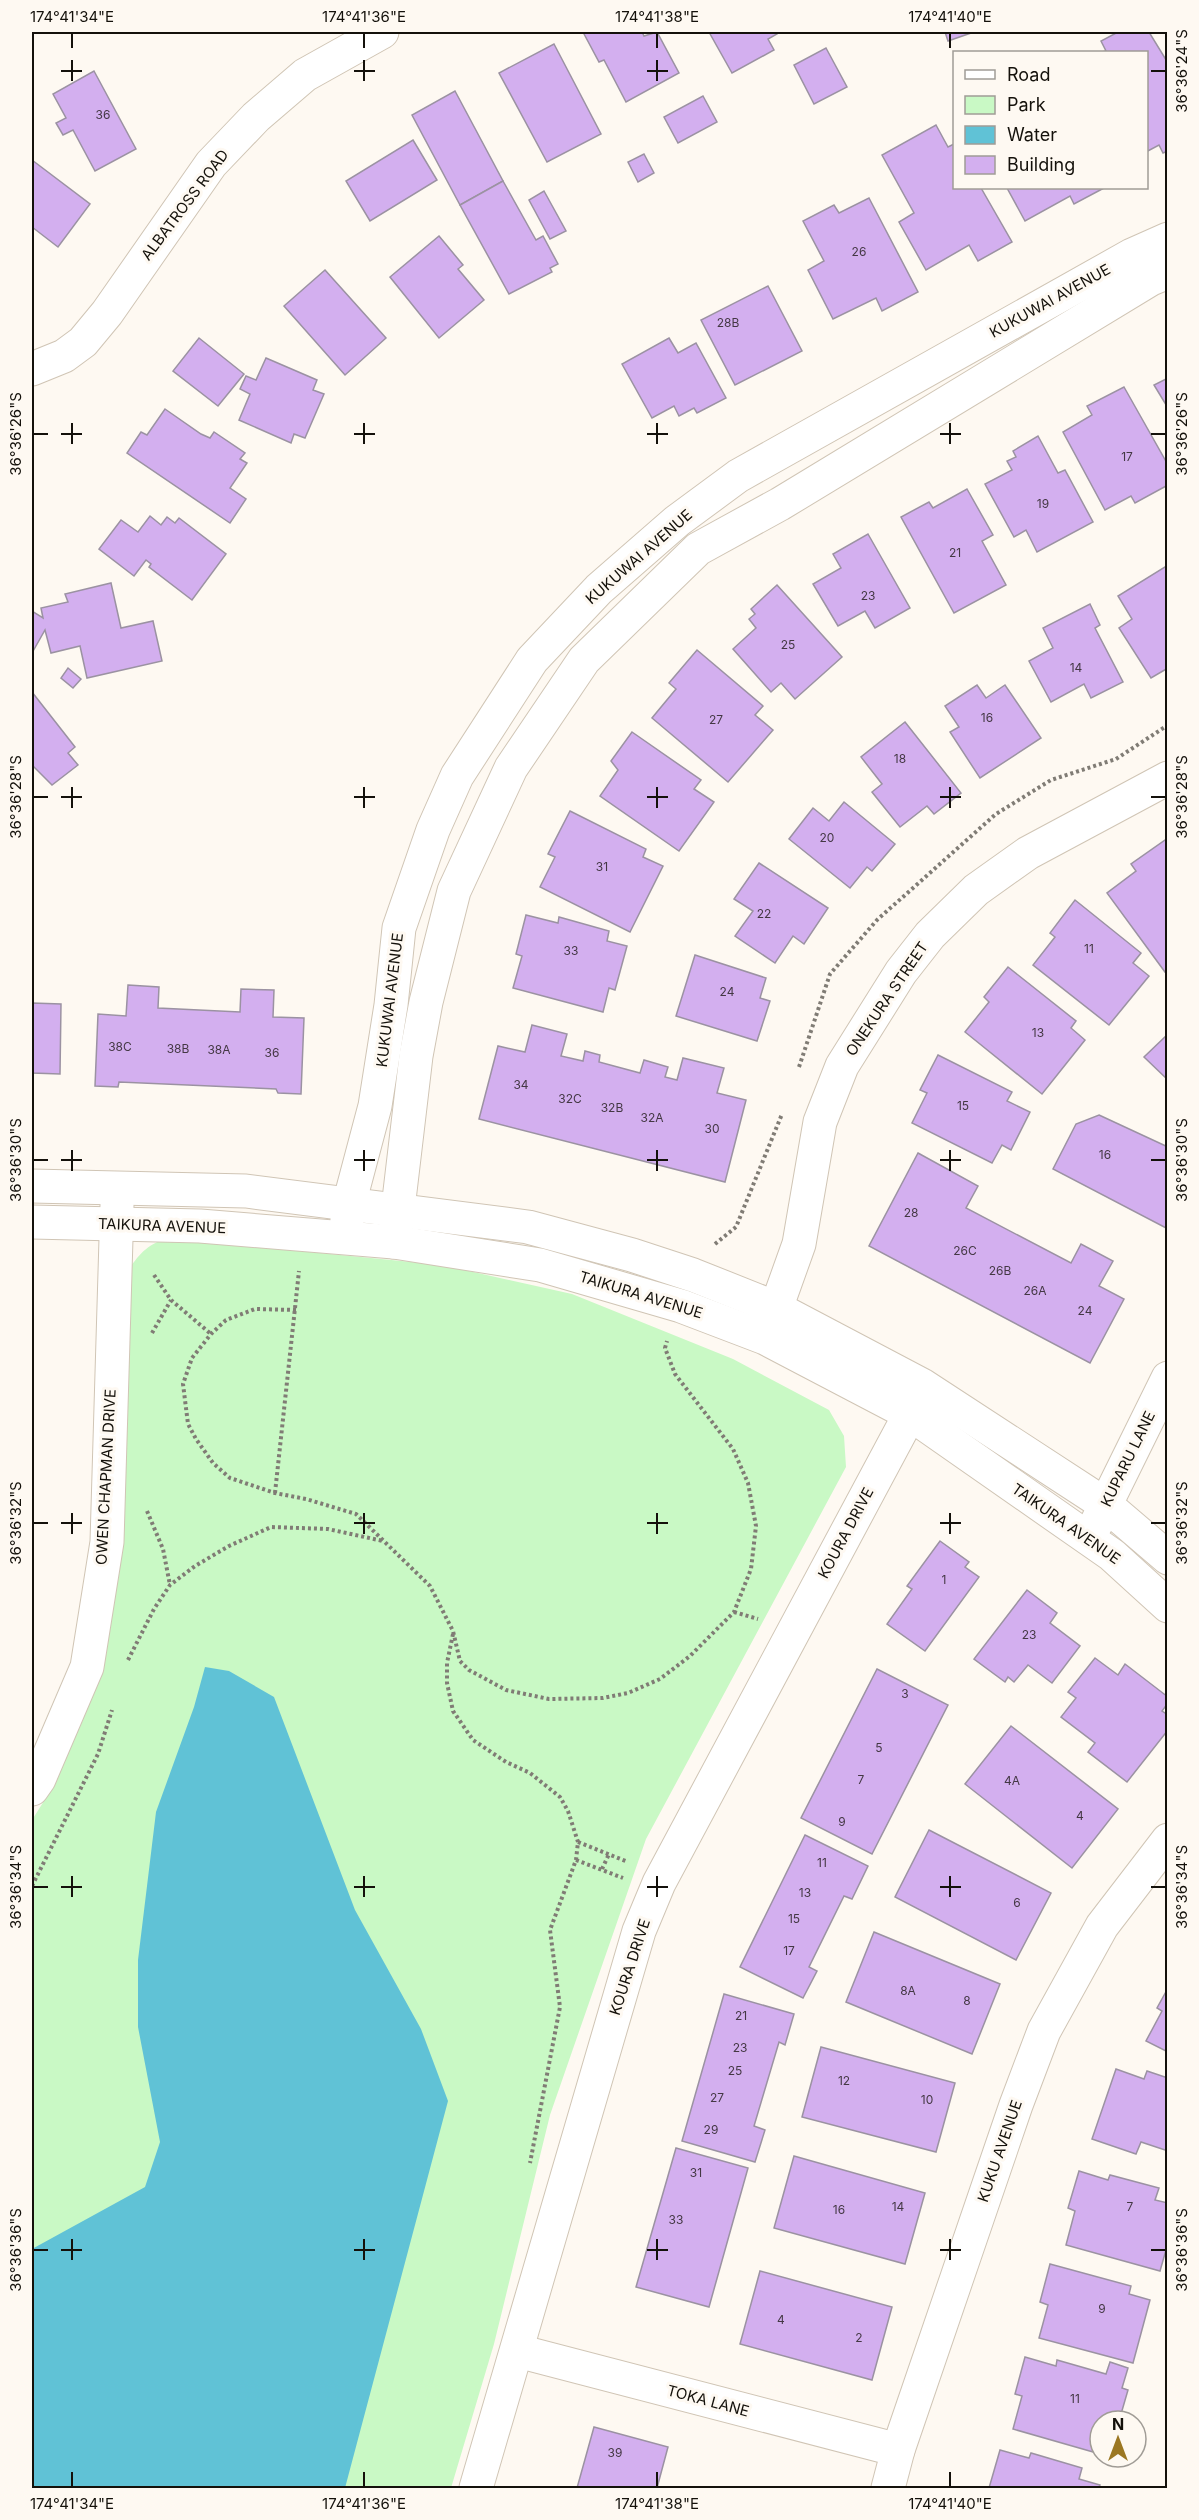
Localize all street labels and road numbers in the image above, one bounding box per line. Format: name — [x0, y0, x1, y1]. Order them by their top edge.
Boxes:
street label: ALBATROSS ROAD — [137, 146, 232, 264]
street label: KUKUWAI AVENUE — [986, 259, 1113, 342]
street label: KUKUWAI AVENUE — [581, 505, 696, 608]
street label: KUKUWAI AVENUE — [372, 932, 407, 1068]
street label: ONEKURA STREET — [841, 938, 932, 1060]
street label: TAIKURA AVENUE — [98, 1214, 227, 1237]
street label: TAIKURA AVENUE — [577, 1267, 705, 1322]
street label: OWEN CHAPMAN DRIVE — [91, 1389, 120, 1565]
street label: KUPARU LANE — [1096, 1408, 1159, 1510]
street label: TAIKURA AVENUE — [1008, 1479, 1124, 1568]
street label: KOURA DRIVE — [814, 1484, 877, 1582]
street label: KOURA DRIVE — [605, 1916, 654, 2017]
street label: KUKU AVENUE — [973, 2097, 1026, 2204]
street label: TOKA LANE — [665, 2380, 751, 2421]

